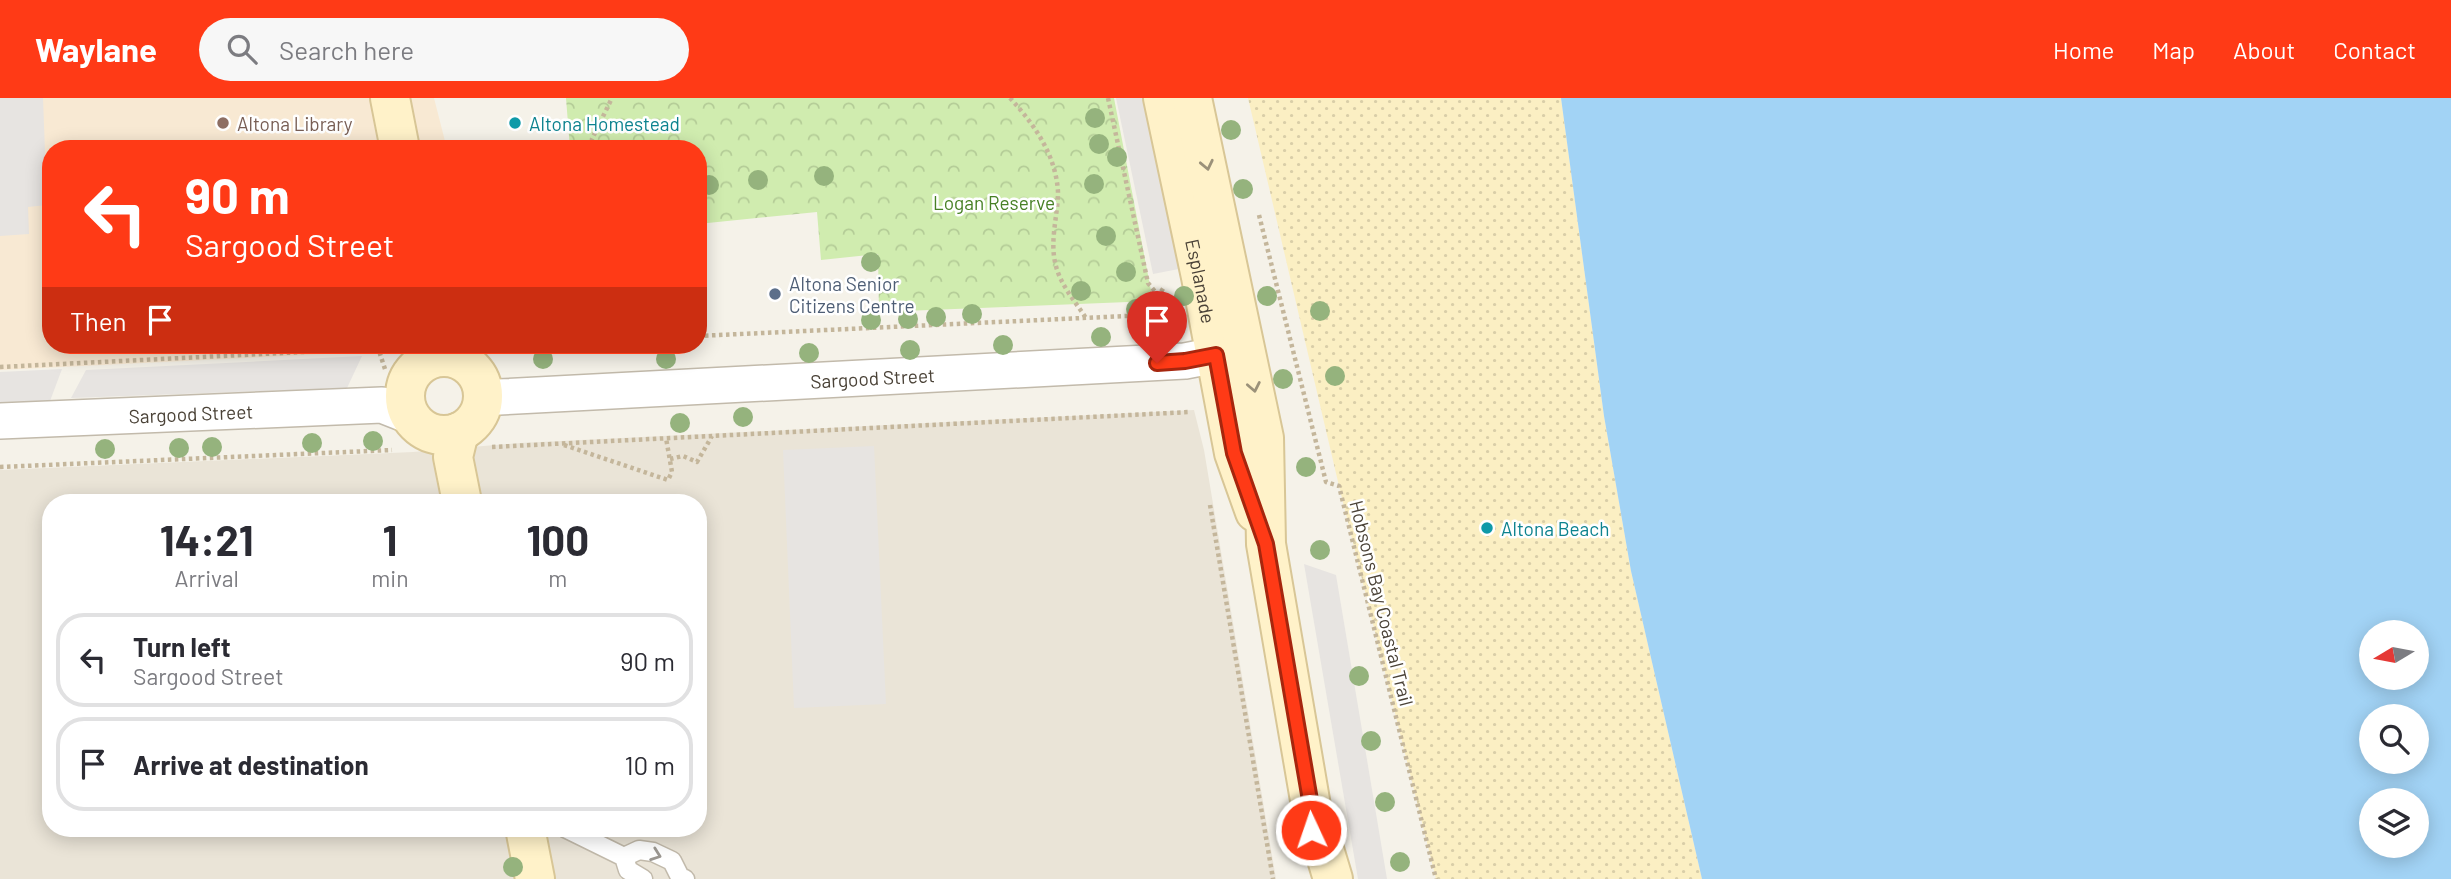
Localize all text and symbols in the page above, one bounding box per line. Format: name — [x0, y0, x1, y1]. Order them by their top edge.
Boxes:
search box — [199, 18, 689, 81]
text: Waylane — [35, 29, 157, 69]
icon: search — [223, 30, 261, 68]
text: Search here — [279, 34, 414, 65]
text: Home — [2053, 35, 2114, 64]
text: Map — [2152, 35, 2195, 64]
text: About — [2233, 35, 2295, 64]
text: Contact — [2333, 35, 2416, 64]
place label: Altona Library — [237, 112, 353, 135]
place label: Altona Homestead — [529, 112, 680, 135]
marker: Altona Library — [215, 115, 231, 131]
marker: Altona Homestead — [507, 115, 523, 131]
one-way arrow — [1198, 159, 1213, 171]
text: 90 m — [185, 165, 290, 224]
icon: left — [70, 168, 161, 259]
park label: Logan Reserve — [933, 191, 1055, 214]
text: Sargood Street — [185, 225, 394, 263]
street label: Esplanade — [1182, 237, 1221, 325]
place label: Altona Senior Citizens Centre — [789, 272, 915, 317]
marker: Altona Senior Citizens Centre — [767, 286, 783, 302]
pin — [1127, 291, 1187, 363]
icon: arrive — [141, 301, 179, 339]
icon: arrive — [1138, 302, 1176, 340]
text: Then — [70, 305, 127, 336]
street label: Sargood Street — [810, 363, 935, 392]
one-way arrow — [1246, 381, 1261, 393]
street label: Sargood Street — [128, 399, 254, 427]
street label: Hobsons Bay Coastal Trail — [1345, 498, 1419, 708]
text: 14:21 — [160, 514, 254, 564]
text: 1 — [383, 514, 397, 564]
text: 100 — [526, 514, 589, 564]
place label: Altona Beach — [1501, 517, 1609, 540]
marker: Altona Beach — [1479, 520, 1495, 536]
text: Arrival — [175, 564, 239, 592]
text: min — [371, 564, 409, 592]
text: m — [548, 564, 567, 592]
north arrow — [2359, 620, 2429, 690]
map controls — [2359, 620, 2429, 858]
text: Turn left — [133, 631, 231, 662]
icon: left — [74, 641, 112, 679]
text: 90 m — [620, 645, 675, 676]
text: Sargood Street — [133, 662, 284, 690]
button: search — [2359, 704, 2429, 774]
icon: arrive — [74, 745, 112, 783]
text: Arrive at destination — [133, 749, 369, 780]
text: 10 m — [625, 749, 675, 780]
button: layers — [2359, 788, 2429, 858]
position arrow — [1274, 793, 1348, 867]
one-way arrow — [650, 847, 662, 861]

